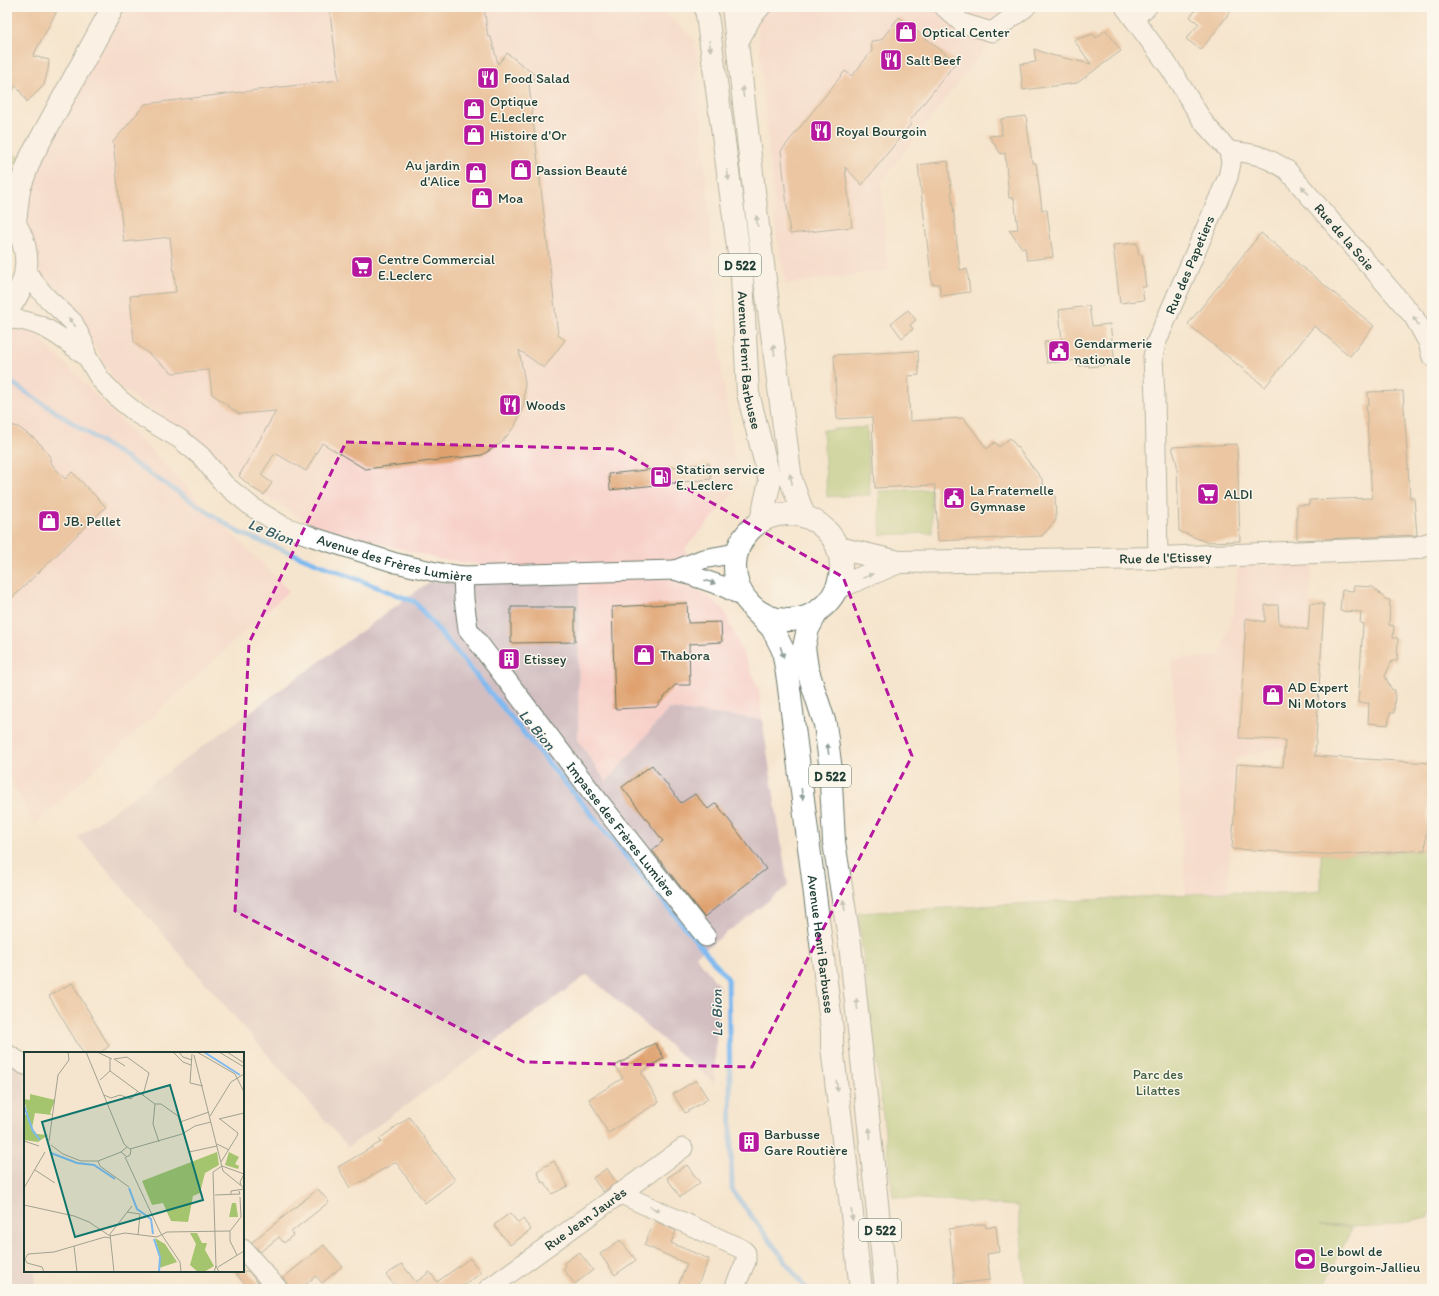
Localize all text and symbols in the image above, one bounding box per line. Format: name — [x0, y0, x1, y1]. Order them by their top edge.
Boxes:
shop icon: Optical Center — [893, 19, 919, 45]
place label: Optical Center — [922, 24, 1010, 41]
one-way arrow — [707, 40, 713, 52]
restaurant icon: Salt Beef — [878, 47, 904, 73]
place label: Salt Beef — [906, 52, 962, 69]
restaurant icon: Food Salad — [475, 65, 501, 91]
place label: Food Salad — [504, 70, 570, 87]
one-way arrow — [739, 86, 746, 98]
place label: Optique E.Leclerc — [490, 93, 545, 126]
shop icon: Optique E.Leclerc — [461, 96, 487, 122]
restaurant icon: Royal Bourgoin — [808, 118, 834, 144]
shop icon: Histoire d'Or — [461, 122, 487, 148]
place label: Royal Bourgoin — [836, 123, 927, 140]
place label: Histoire d'Or — [490, 127, 567, 144]
place label: Au jardin d'Alice — [406, 157, 460, 190]
shop icon: Passion Beauté — [508, 157, 534, 183]
shop icon: Au jardin d'Alice — [463, 160, 489, 186]
place label: Passion Beauté — [536, 162, 628, 179]
one-way arrow — [725, 168, 731, 181]
shop icon: Moa — [469, 185, 495, 211]
one-way arrow — [1300, 185, 1309, 196]
place label: Moa — [498, 190, 523, 207]
street label: Rue de la Soie — [1311, 200, 1378, 274]
street label: Rue des Papetiers — [1162, 213, 1218, 317]
one-way arrow — [754, 215, 761, 227]
place label: Centre Commercial E.Leclerc — [378, 251, 495, 284]
supermarket icon: Centre Commercial E.Leclerc — [349, 254, 375, 280]
road number: D 522 — [719, 254, 761, 276]
street label: Avenue Henri Barbusse — [734, 291, 765, 431]
one-way arrow — [1413, 315, 1420, 327]
one-way arrow — [67, 317, 76, 328]
place label: Gendarmerie nationale — [1074, 335, 1153, 368]
public building icon: Gendarmerie nationale — [1046, 338, 1072, 364]
one-way arrow — [771, 344, 777, 356]
restaurant icon: Woods — [497, 392, 523, 418]
place label: Woods — [526, 397, 566, 414]
place label: Station service E. Leclerc — [676, 461, 765, 494]
fuel station icon: Station service E. Leclerc — [648, 464, 674, 490]
one-way arrow — [788, 473, 794, 485]
supermarket icon: ALDI — [1195, 481, 1221, 507]
place label: La Fraternelle Gymnase — [970, 482, 1054, 515]
public building icon: La Fraternelle Gymnase — [941, 485, 967, 511]
place label: ALDI — [1224, 486, 1253, 503]
shop icon: JB. Pellet — [36, 508, 62, 534]
place label: JB. Pellet — [64, 513, 121, 530]
water label: Le Bion — [246, 515, 297, 549]
street label: Avenue des Frères Lumière — [315, 530, 473, 585]
street label: Rue de l'Etissey — [1119, 547, 1212, 567]
one-way arrow — [862, 572, 874, 578]
one-way arrow — [704, 579, 716, 585]
shop icon: Thabora — [631, 642, 657, 668]
building icon: Etissey — [496, 646, 522, 672]
one-way arrow — [779, 646, 785, 658]
place label: Thabora — [660, 647, 711, 664]
place label: Etissey — [524, 651, 567, 668]
place label: AD Expert Ni Motors — [1288, 679, 1349, 712]
shop icon: AD Expert Ni Motors — [1260, 682, 1286, 708]
water label: Le Bion — [515, 706, 560, 754]
one-way arrow — [825, 742, 831, 755]
street label: Impasse des Frères Lumière — [563, 758, 679, 900]
road number: D 522 — [809, 765, 851, 787]
one-way arrow — [799, 788, 805, 800]
street label: Avenue Henri Barbusse — [804, 874, 838, 1015]
one-way arrow — [841, 899, 847, 912]
water label: Le Bion — [708, 989, 726, 1037]
one-way arrow — [854, 998, 860, 1010]
inset map — [24, 1052, 244, 1272]
park label: Parc des Lilattes — [1133, 1066, 1183, 1099]
one-way arrow — [834, 1080, 840, 1092]
place label: Barbusse Gare Routière — [764, 1126, 848, 1159]
one-way arrow — [867, 1127, 873, 1139]
building icon: Barbusse Gare Routière — [736, 1129, 762, 1155]
street label: Rue Jean Jaurès — [541, 1183, 630, 1254]
one-way arrow — [649, 1206, 661, 1212]
one-way arrow — [849, 1209, 855, 1221]
road number: D 522 — [859, 1219, 901, 1241]
place label: Le bowl de Bourgoin-Jallieu — [1320, 1243, 1421, 1276]
sports icon: Le bowl de Bourgoin-Jallieu — [1292, 1246, 1318, 1272]

